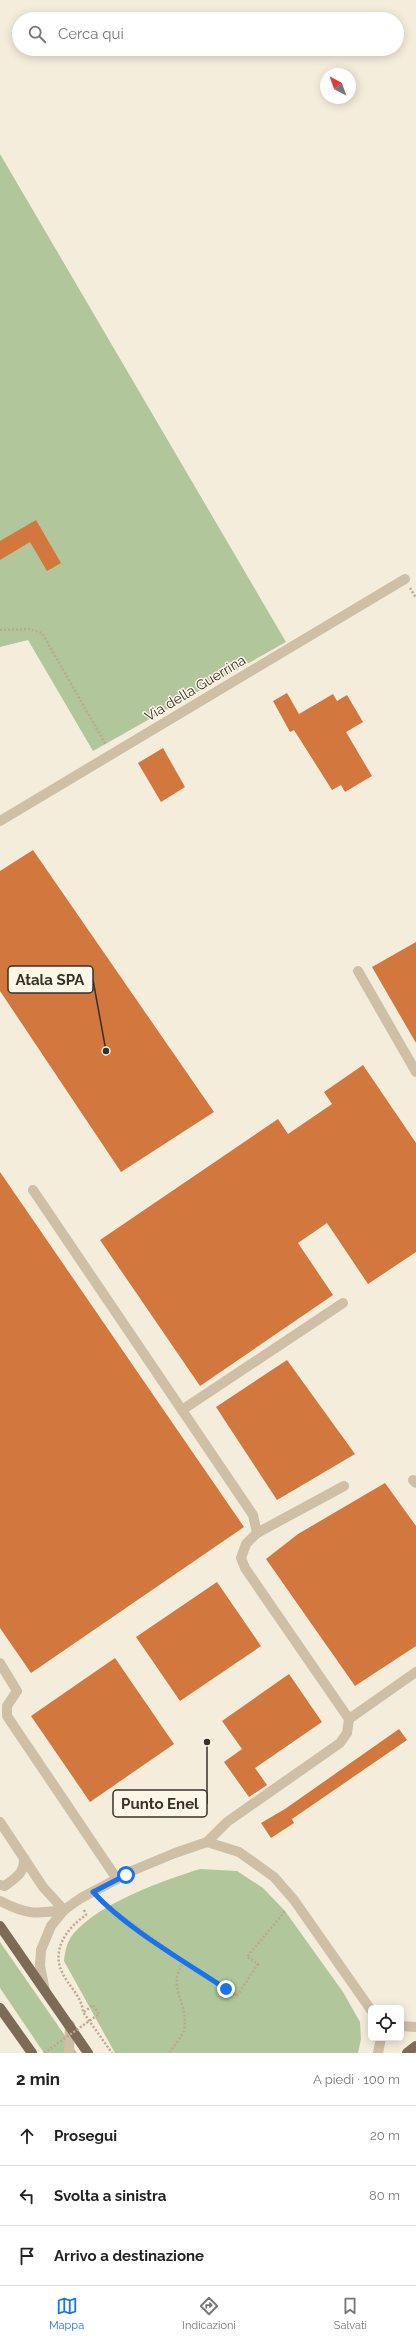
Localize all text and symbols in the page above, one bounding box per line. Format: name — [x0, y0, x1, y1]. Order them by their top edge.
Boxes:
search box — [12, 12, 404, 56]
icon: search — [26, 23, 48, 45]
text: Cerca qui — [58, 25, 124, 43]
north arrow — [320, 68, 356, 104]
street label: Via della Guerrina — [142, 652, 248, 724]
callout: Atala SPA — [8, 966, 93, 993]
text: Atala SPA — [16, 971, 85, 989]
callout: Punto Enel — [113, 1790, 207, 1817]
text: Punto Enel — [121, 1795, 199, 1813]
route start — [117, 1866, 135, 1884]
route end — [217, 1980, 235, 1998]
map controls — [368, 2005, 404, 2041]
button: locate — [368, 2005, 404, 2041]
text: 2 min — [16, 2069, 60, 2089]
text: A piedi · 100 m — [313, 2072, 400, 2087]
icon: ahead — [16, 2125, 38, 2147]
text: Prosegui — [54, 2127, 117, 2145]
text: 20 m — [370, 2128, 400, 2143]
icon: left — [16, 2185, 38, 2207]
text: Svolta a sinistra — [54, 2187, 166, 2205]
text: 80 m — [369, 2188, 400, 2203]
icon: arrive — [16, 2245, 38, 2267]
text: Arrivo a destinazione — [54, 2247, 204, 2265]
tab: Mappa — [49, 2295, 84, 2332]
tab: Indicazioni — [182, 2295, 236, 2332]
tab: Salvati — [334, 2295, 367, 2332]

